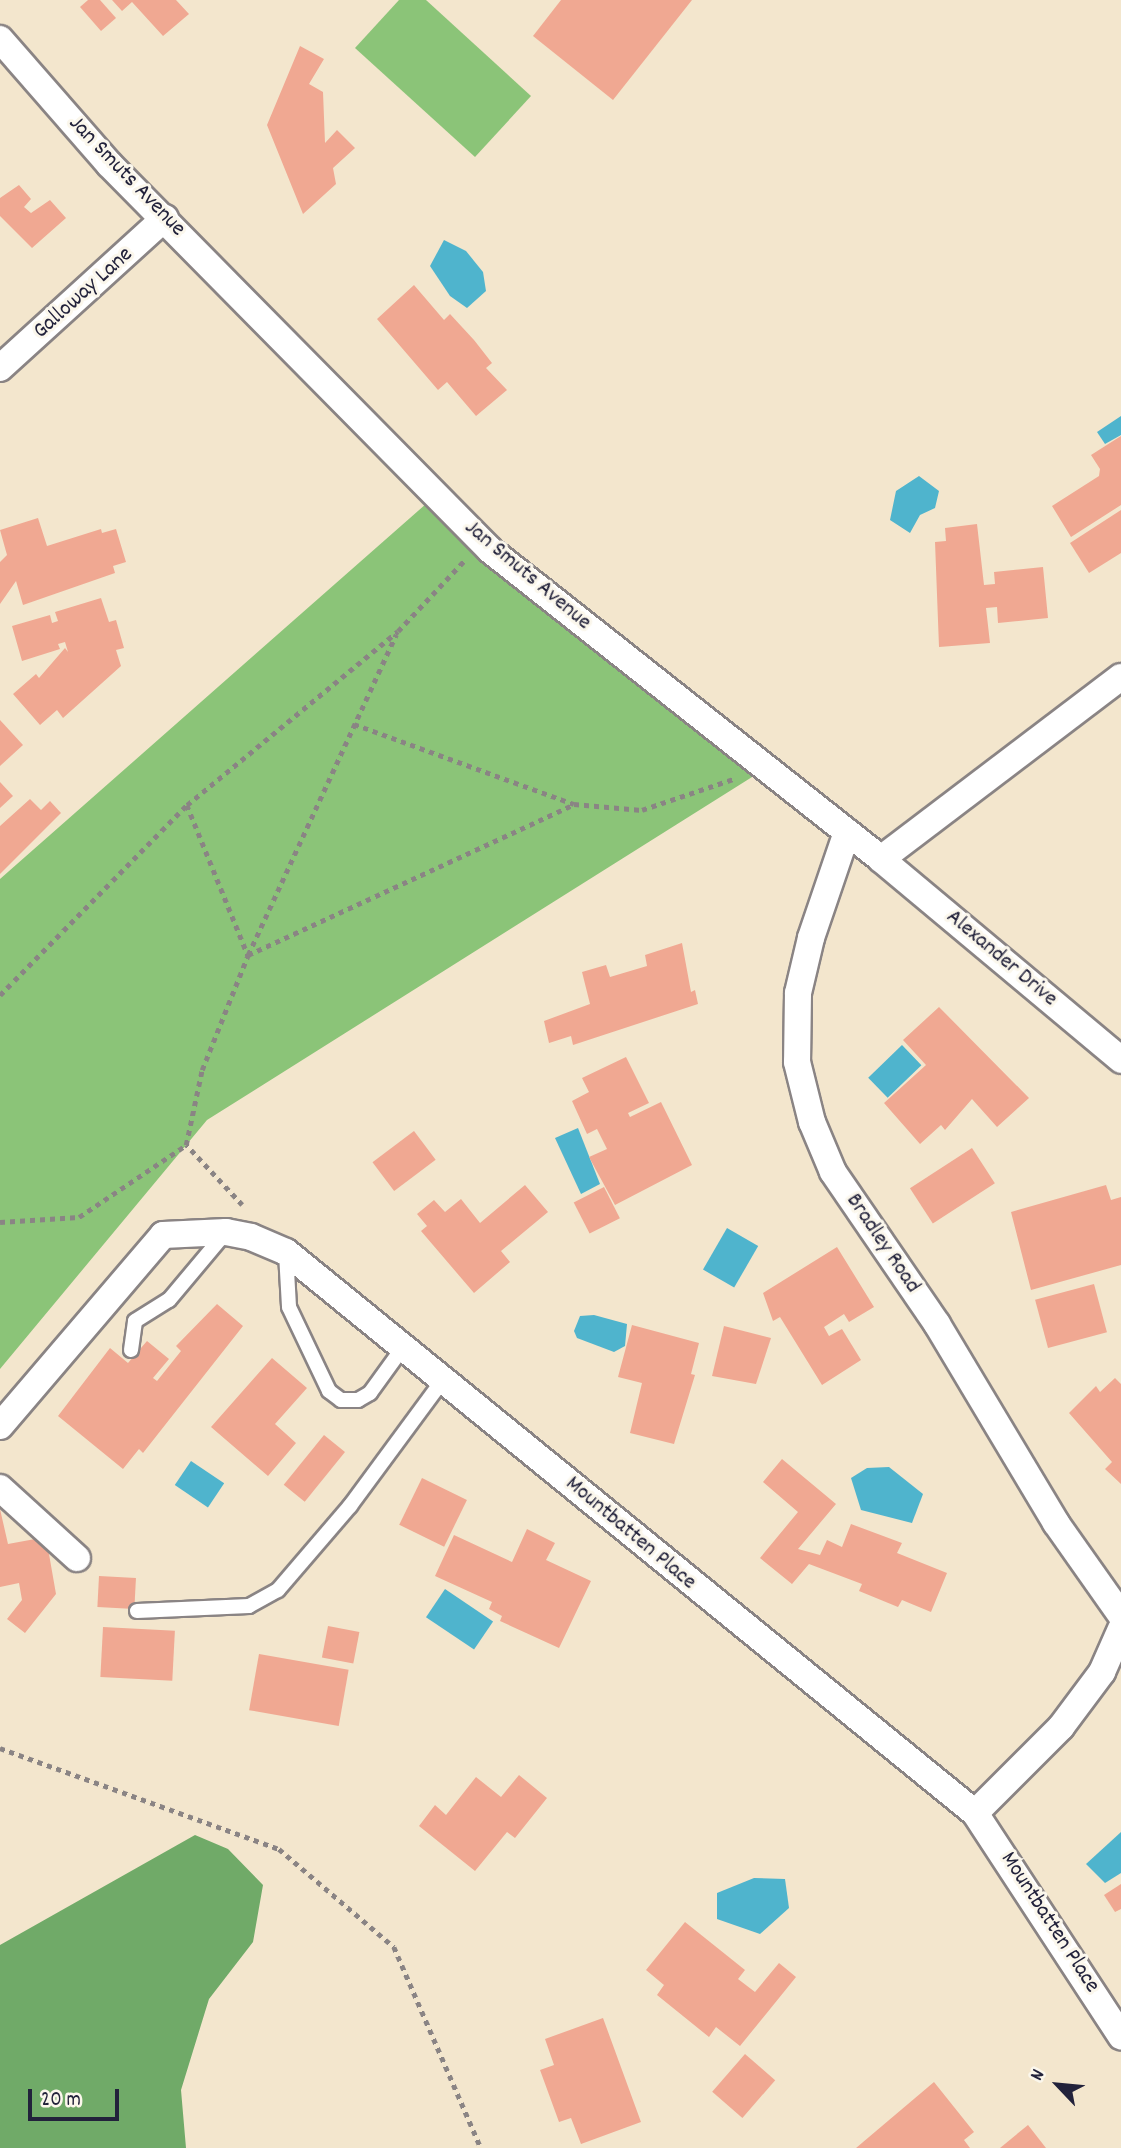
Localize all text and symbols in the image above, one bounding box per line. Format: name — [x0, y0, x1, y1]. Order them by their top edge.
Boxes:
street label: Jan Smuts Avenue — [61, 111, 191, 243]
street label: Galloway Lane — [28, 242, 140, 346]
street label: Jan Smuts Avenue — [458, 515, 596, 637]
street label: Alexander Drive — [940, 904, 1062, 1014]
street label: Bradley Road — [839, 1189, 925, 1299]
street label: Mountbatten Place — [559, 1471, 701, 1597]
street label: Mountbatten Place — [993, 1847, 1105, 1999]
north arrow — [1023, 2050, 1093, 2120]
text: N — [1024, 2065, 1053, 2086]
scale bar — [32, 2074, 122, 2118]
text: 20 m — [41, 2086, 81, 2116]

